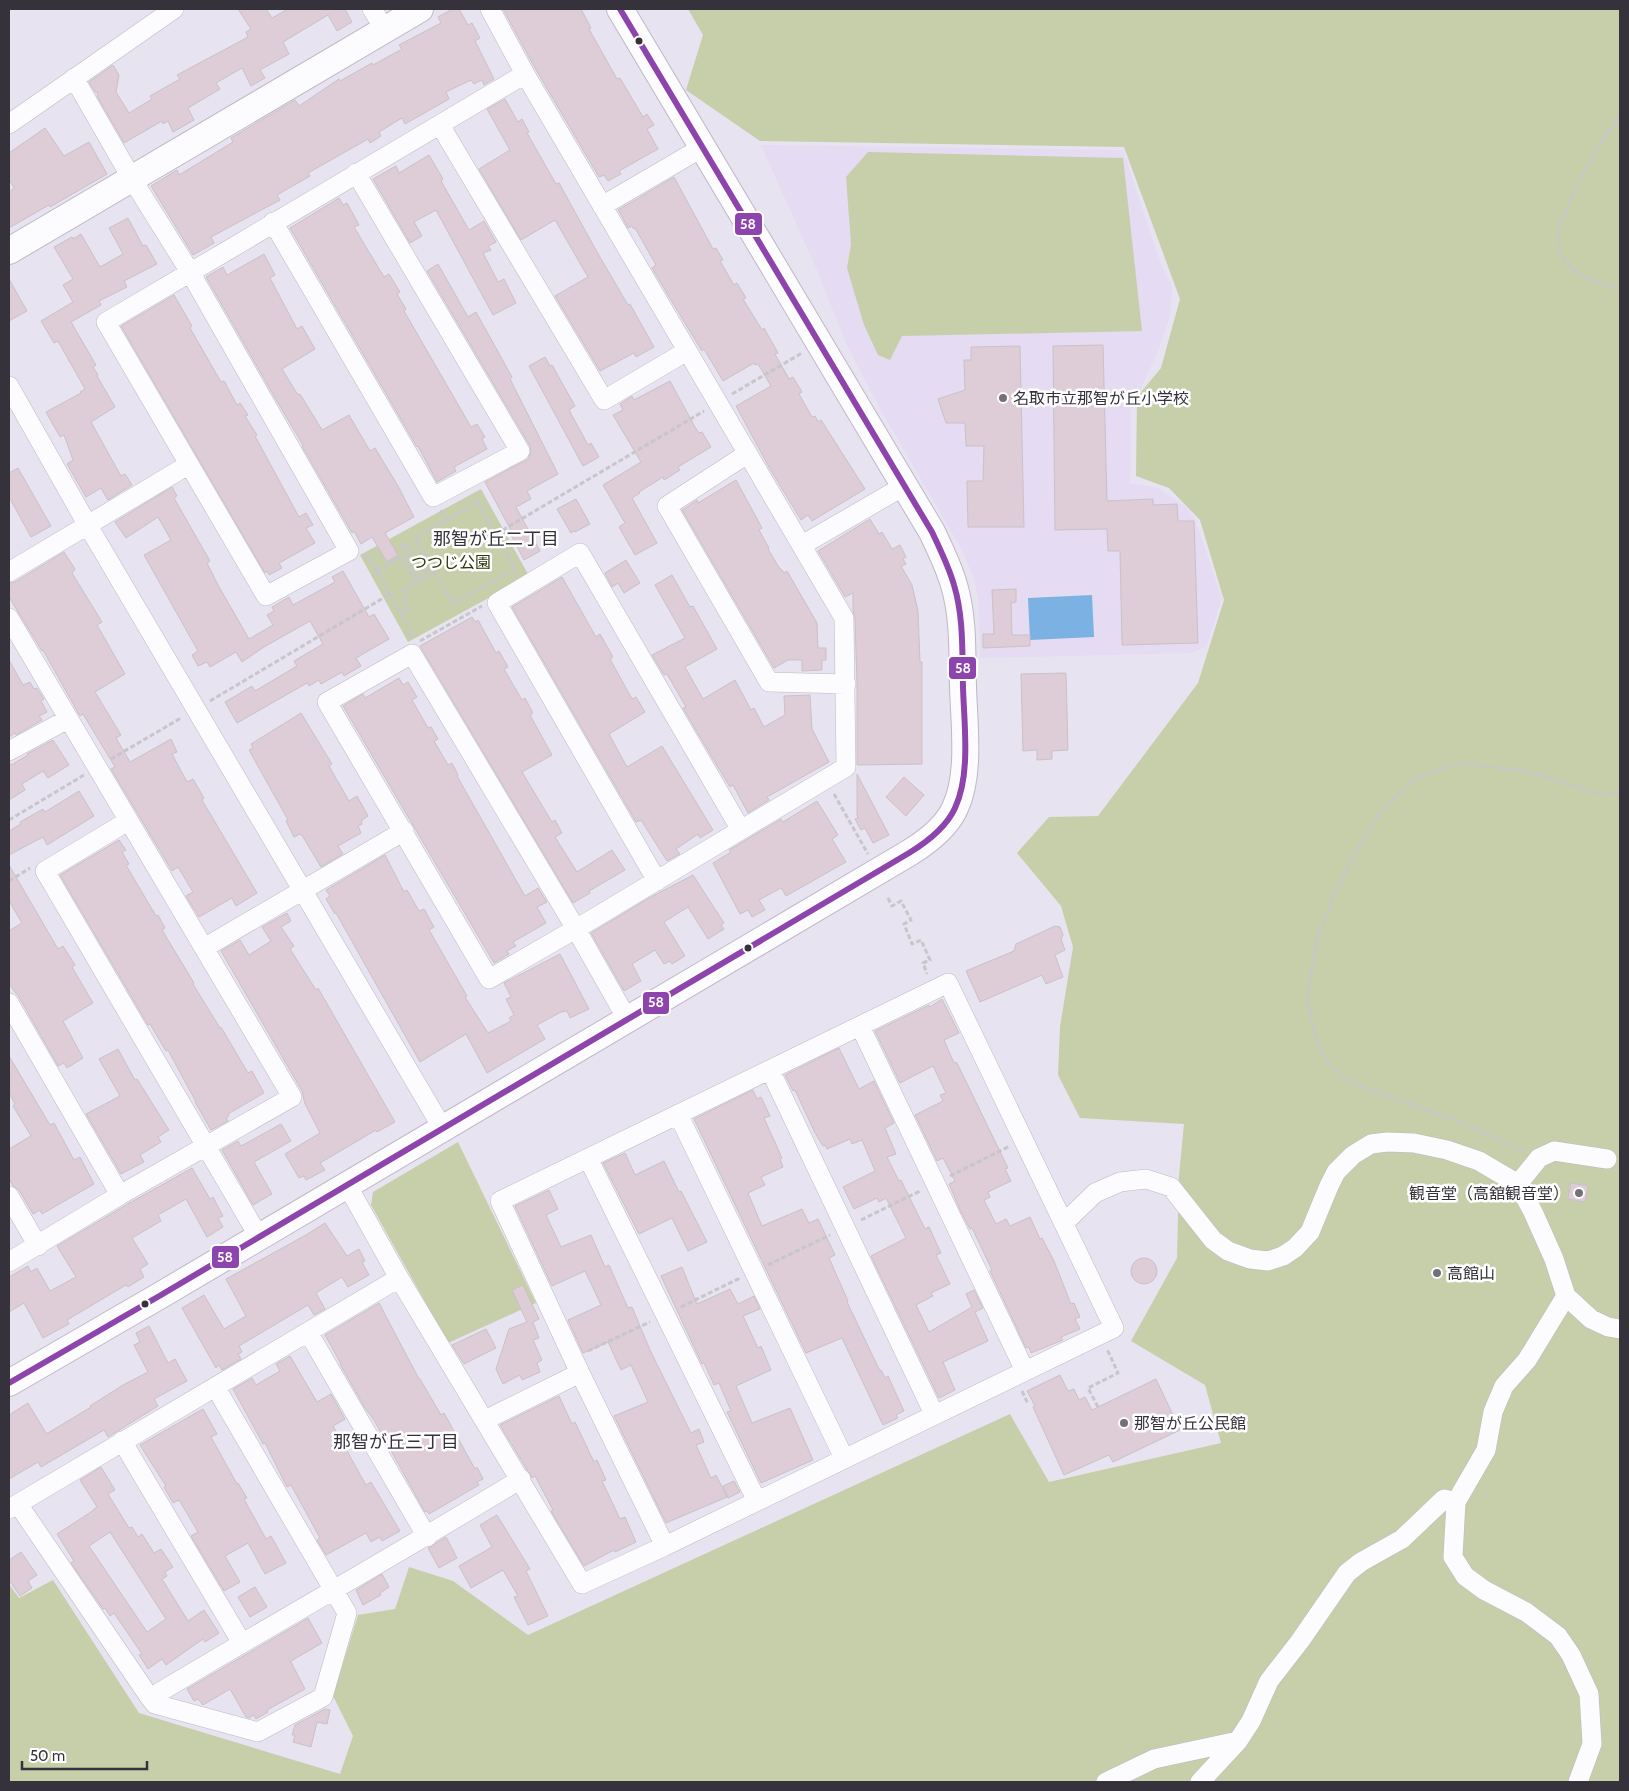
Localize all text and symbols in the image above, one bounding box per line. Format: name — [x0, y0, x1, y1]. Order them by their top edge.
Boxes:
unlabelled marker — [634, 36, 644, 46]
line badge: 58 — [734, 212, 763, 236]
text: 58 — [740, 215, 756, 233]
place label: 名取市立那智が丘小学校 — [1013, 389, 1189, 408]
marker: 名取市立那智が丘小学校 — [997, 392, 1009, 404]
district label: 那智が丘二丁目 — [433, 528, 559, 550]
park label: つつじ公園 — [411, 553, 491, 572]
line badge: 58 — [948, 656, 977, 680]
text: 58 — [955, 659, 971, 677]
unlabelled marker — [743, 943, 753, 953]
line badge: 58 — [642, 991, 670, 1015]
text: 58 — [648, 993, 664, 1011]
place label: 観音堂（高舘観音堂） — [1409, 1184, 1569, 1203]
marker: 観音堂（高舘観音堂） — [1573, 1187, 1585, 1199]
line badge: 58 — [211, 1245, 240, 1269]
text: 58 — [217, 1248, 233, 1266]
place label: 高館山 — [1447, 1264, 1495, 1283]
marker: 高館山 — [1431, 1267, 1443, 1279]
unlabelled marker — [140, 1299, 150, 1309]
place label: 那智が丘公民館 — [1134, 1414, 1246, 1433]
marker: 那智が丘公民館 — [1118, 1417, 1130, 1429]
district label: 那智が丘三丁目 — [333, 1431, 459, 1453]
scale bar — [22, 1738, 148, 1770]
text: 50 m — [30, 1747, 65, 1765]

